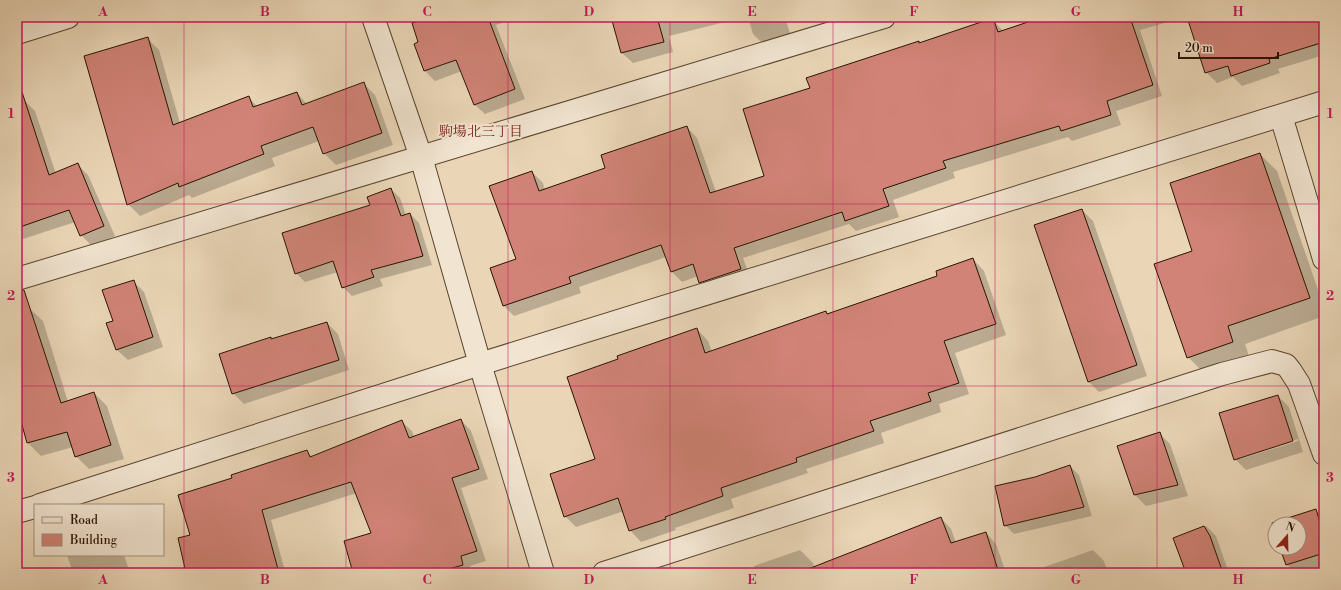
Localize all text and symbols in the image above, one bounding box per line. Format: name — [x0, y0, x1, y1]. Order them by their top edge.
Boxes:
text: A — [97, 4, 108, 20]
text: B — [260, 4, 270, 20]
text: C — [422, 4, 432, 20]
text: D — [584, 4, 594, 20]
text: E — [747, 4, 757, 20]
text: F — [909, 4, 919, 20]
text: G — [1071, 4, 1082, 20]
text: H — [1233, 4, 1244, 20]
scale bar — [1179, 34, 1278, 60]
text: 20 m — [1185, 41, 1213, 56]
text: 1 — [8, 106, 15, 122]
text: 1 — [1327, 106, 1334, 122]
district label: 駒場北三丁目 — [439, 123, 523, 141]
text: 2 — [7, 288, 15, 304]
text: 2 — [1326, 288, 1334, 304]
text: 3 — [7, 470, 15, 486]
text: 3 — [1326, 470, 1334, 486]
legend — [34, 504, 164, 556]
text: Road — [70, 513, 98, 528]
north arrow — [1267, 516, 1307, 556]
text: N — [1284, 519, 1297, 536]
text: Building — [69, 533, 118, 548]
text: A — [97, 572, 108, 588]
text: B — [260, 572, 270, 588]
text: C — [422, 572, 432, 588]
text: D — [584, 572, 594, 588]
text: E — [747, 572, 757, 588]
text: F — [909, 572, 919, 588]
text: G — [1071, 572, 1082, 588]
text: H — [1233, 572, 1244, 588]

